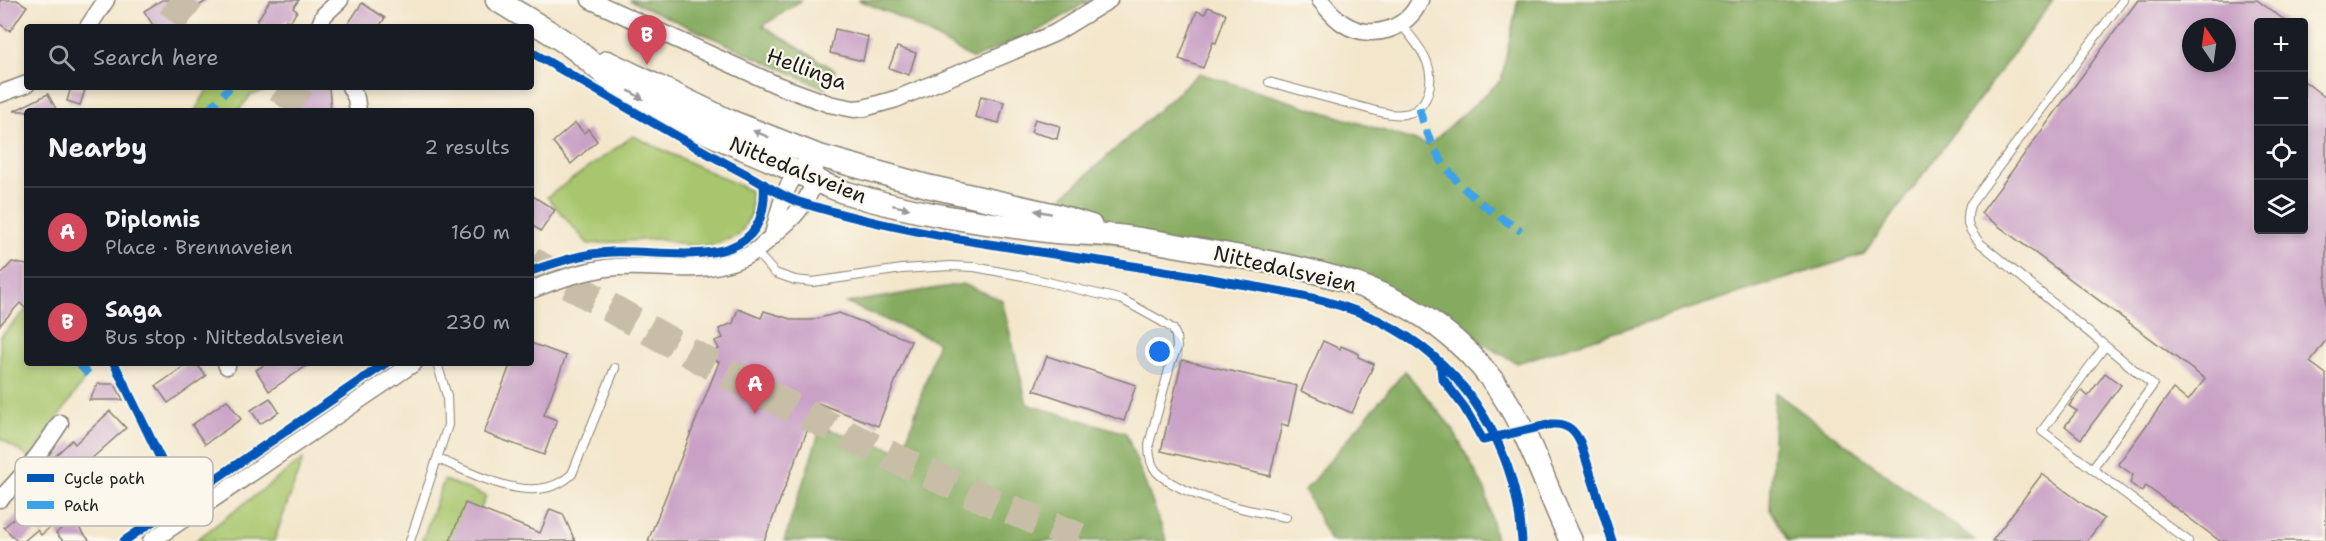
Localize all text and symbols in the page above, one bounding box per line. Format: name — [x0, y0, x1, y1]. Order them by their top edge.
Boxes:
pin: B — [628, 16, 666, 65]
north arrow — [2182, 18, 2236, 72]
map controls — [2254, 18, 2308, 234]
button: + — [2254, 18, 2308, 72]
search box — [24, 24, 534, 90]
icon: search — [45, 41, 78, 74]
street label: Hellinga — [763, 42, 851, 96]
text: Search here — [93, 43, 219, 72]
button: − — [2254, 72, 2308, 126]
one-way arrow — [628, 89, 644, 100]
button: locate — [2254, 126, 2308, 180]
one-way arrow — [752, 129, 770, 139]
text: Nearby — [48, 130, 147, 165]
street label: Nittedalsveien — [725, 130, 871, 210]
text: 2 results — [424, 134, 510, 160]
button: layers — [2254, 180, 2308, 234]
one-way arrow — [892, 203, 911, 212]
text: Diplomis — [105, 205, 200, 234]
one-way arrow — [1033, 207, 1052, 216]
text: A — [60, 219, 75, 245]
text: 160 m — [451, 219, 510, 245]
text: Place · Brennaveien — [105, 234, 293, 260]
street label: Nittedalsveien — [1211, 239, 1359, 299]
text: Saga — [105, 295, 162, 324]
text: B — [61, 309, 74, 335]
text: 230 m — [445, 309, 510, 335]
text: Bus stop · Nittedalsveien — [105, 324, 344, 350]
your location — [1145, 337, 1174, 366]
pin: A — [736, 364, 774, 414]
legend — [15, 457, 213, 526]
text: Cycle path — [64, 468, 145, 489]
text: Path — [64, 495, 99, 516]

